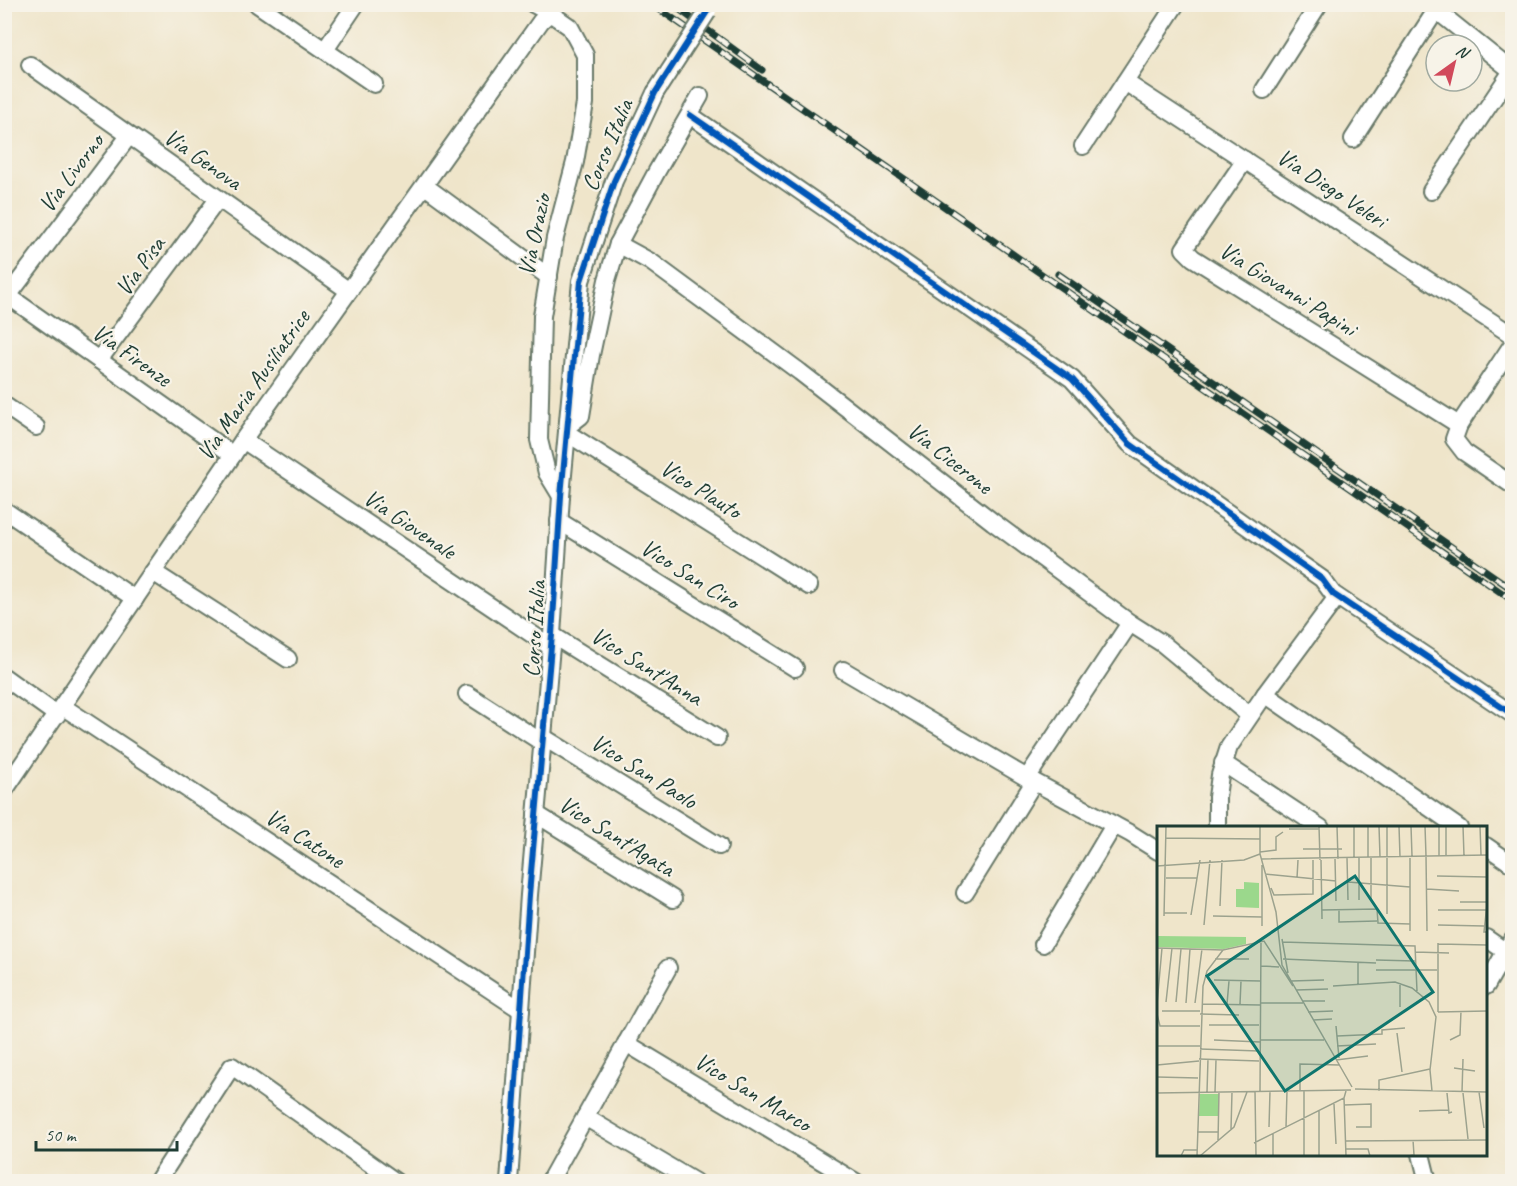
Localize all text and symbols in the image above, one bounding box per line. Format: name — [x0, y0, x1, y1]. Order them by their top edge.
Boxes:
north arrow — [1424, 33, 1484, 93]
text: N — [1452, 40, 1474, 64]
street label: Corso Italia — [574, 93, 640, 195]
street label: Via Genova — [158, 121, 249, 197]
street label: Via Livorno — [32, 126, 112, 218]
street label: Via Diego Veleri — [1271, 141, 1395, 236]
street label: Via Orazio — [511, 189, 558, 279]
street label: Via Pisa — [108, 229, 172, 302]
street label: Via Giovanni Papini — [1214, 235, 1365, 345]
street label: Via Maria Ausiliatrice — [190, 302, 317, 466]
street label: Via Firenze — [87, 317, 179, 394]
street label: Via Cicerone — [901, 415, 1000, 502]
street label: Vico Plauto — [655, 453, 749, 527]
street label: Via Giovenale — [358, 482, 464, 567]
street label: Vico San Ciro — [635, 532, 747, 617]
street label: Corso Italia — [516, 578, 552, 678]
street label: Vico Sant'Anna — [586, 620, 710, 713]
street label: Vico San Paolo — [585, 727, 704, 816]
street label: Vico Sant'Agata — [554, 789, 682, 884]
street label: Via Catone — [260, 801, 352, 876]
inset map — [1157, 826, 1487, 1156]
street label: Vico San Marco — [689, 1046, 819, 1140]
scale bar — [36, 1114, 177, 1152]
text: 50 m — [45, 1124, 78, 1146]

